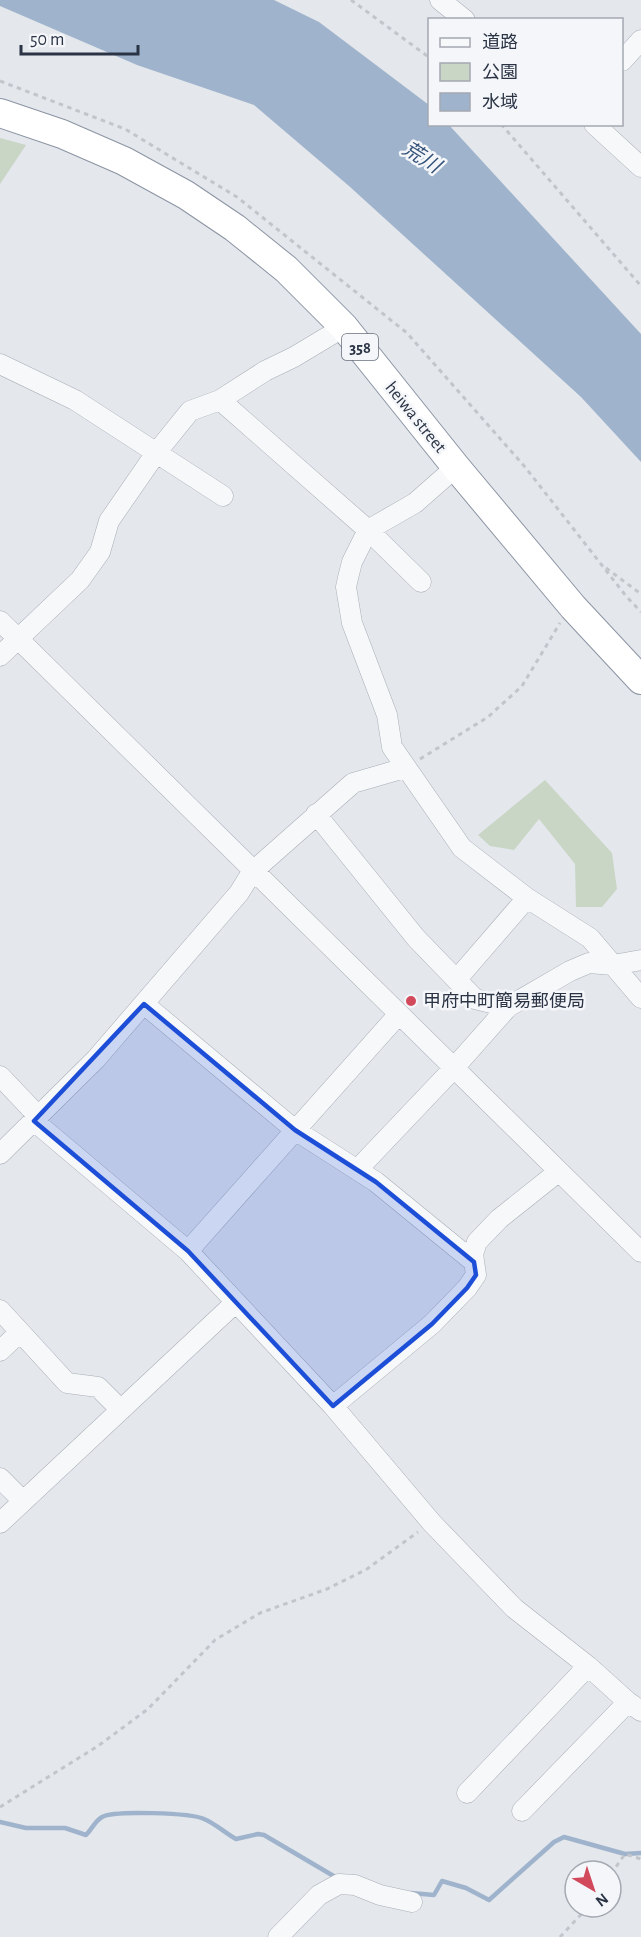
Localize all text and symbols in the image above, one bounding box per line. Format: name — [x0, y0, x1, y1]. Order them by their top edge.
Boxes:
scale bar — [21, 18, 138, 56]
legend — [428, 18, 623, 126]
text: 50 m — [30, 31, 64, 49]
text: 道路 — [482, 32, 518, 52]
text: 公園 — [482, 63, 518, 82]
text: 水域 — [482, 93, 518, 112]
water label: 荒川 — [399, 138, 446, 178]
road number: 358 — [342, 334, 378, 360]
street label: heiwa street — [381, 379, 449, 457]
place label: 甲府中町簡易郵便局 — [423, 991, 585, 1011]
marker: 甲府中町簡易郵便局 — [404, 994, 418, 1008]
north arrow — [563, 1859, 623, 1919]
text: N — [592, 1890, 611, 1910]

